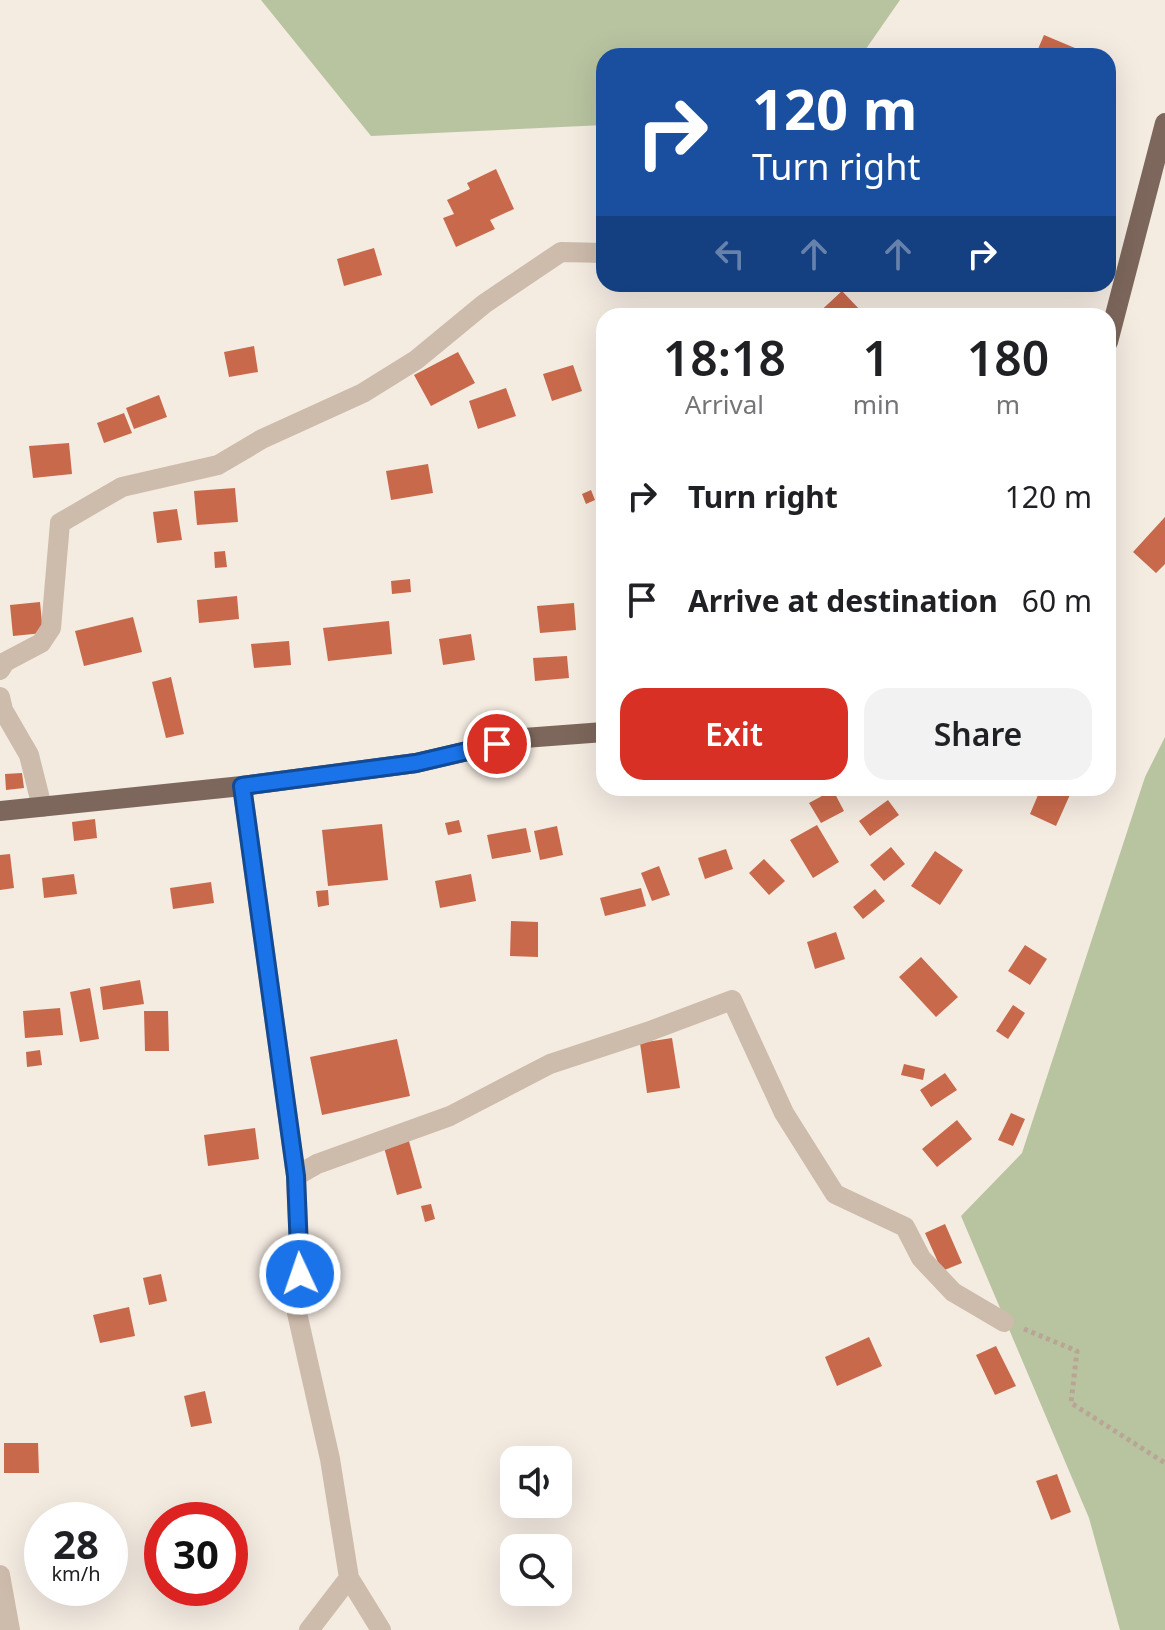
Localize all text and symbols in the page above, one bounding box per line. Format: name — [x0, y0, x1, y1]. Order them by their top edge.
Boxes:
text: 120 m — [752, 70, 917, 146]
icon: right — [620, 80, 724, 184]
text: Turn right — [752, 142, 920, 191]
icon: left — [708, 232, 752, 276]
icon: ahead — [792, 232, 836, 276]
icon: ahead — [876, 232, 920, 276]
icon: right — [960, 232, 1004, 276]
text: 18:18 — [663, 325, 786, 390]
text: 1 — [863, 325, 890, 390]
text: 180 — [967, 325, 1049, 390]
text: Arrival — [685, 386, 764, 422]
text: min — [853, 386, 900, 422]
text: m — [996, 386, 1020, 422]
icon: right — [620, 474, 664, 518]
text: Turn right — [688, 476, 838, 517]
text: 120 m — [1005, 476, 1092, 517]
icon: arrive — [620, 578, 664, 622]
text: Arrive at destination — [688, 580, 998, 621]
text: 60 m — [1022, 580, 1092, 621]
button: Exit — [620, 688, 848, 780]
button: Share — [864, 688, 1092, 780]
pin — [463, 710, 531, 778]
icon: arrive — [475, 722, 519, 766]
position arrow — [258, 1232, 342, 1316]
map controls — [500, 1446, 572, 1606]
button: sound — [500, 1446, 572, 1518]
speed limit sign: 30 — [144, 1502, 248, 1606]
text: 28 — [53, 1516, 99, 1571]
button: search — [500, 1534, 572, 1606]
text: km/h — [51, 1560, 101, 1587]

